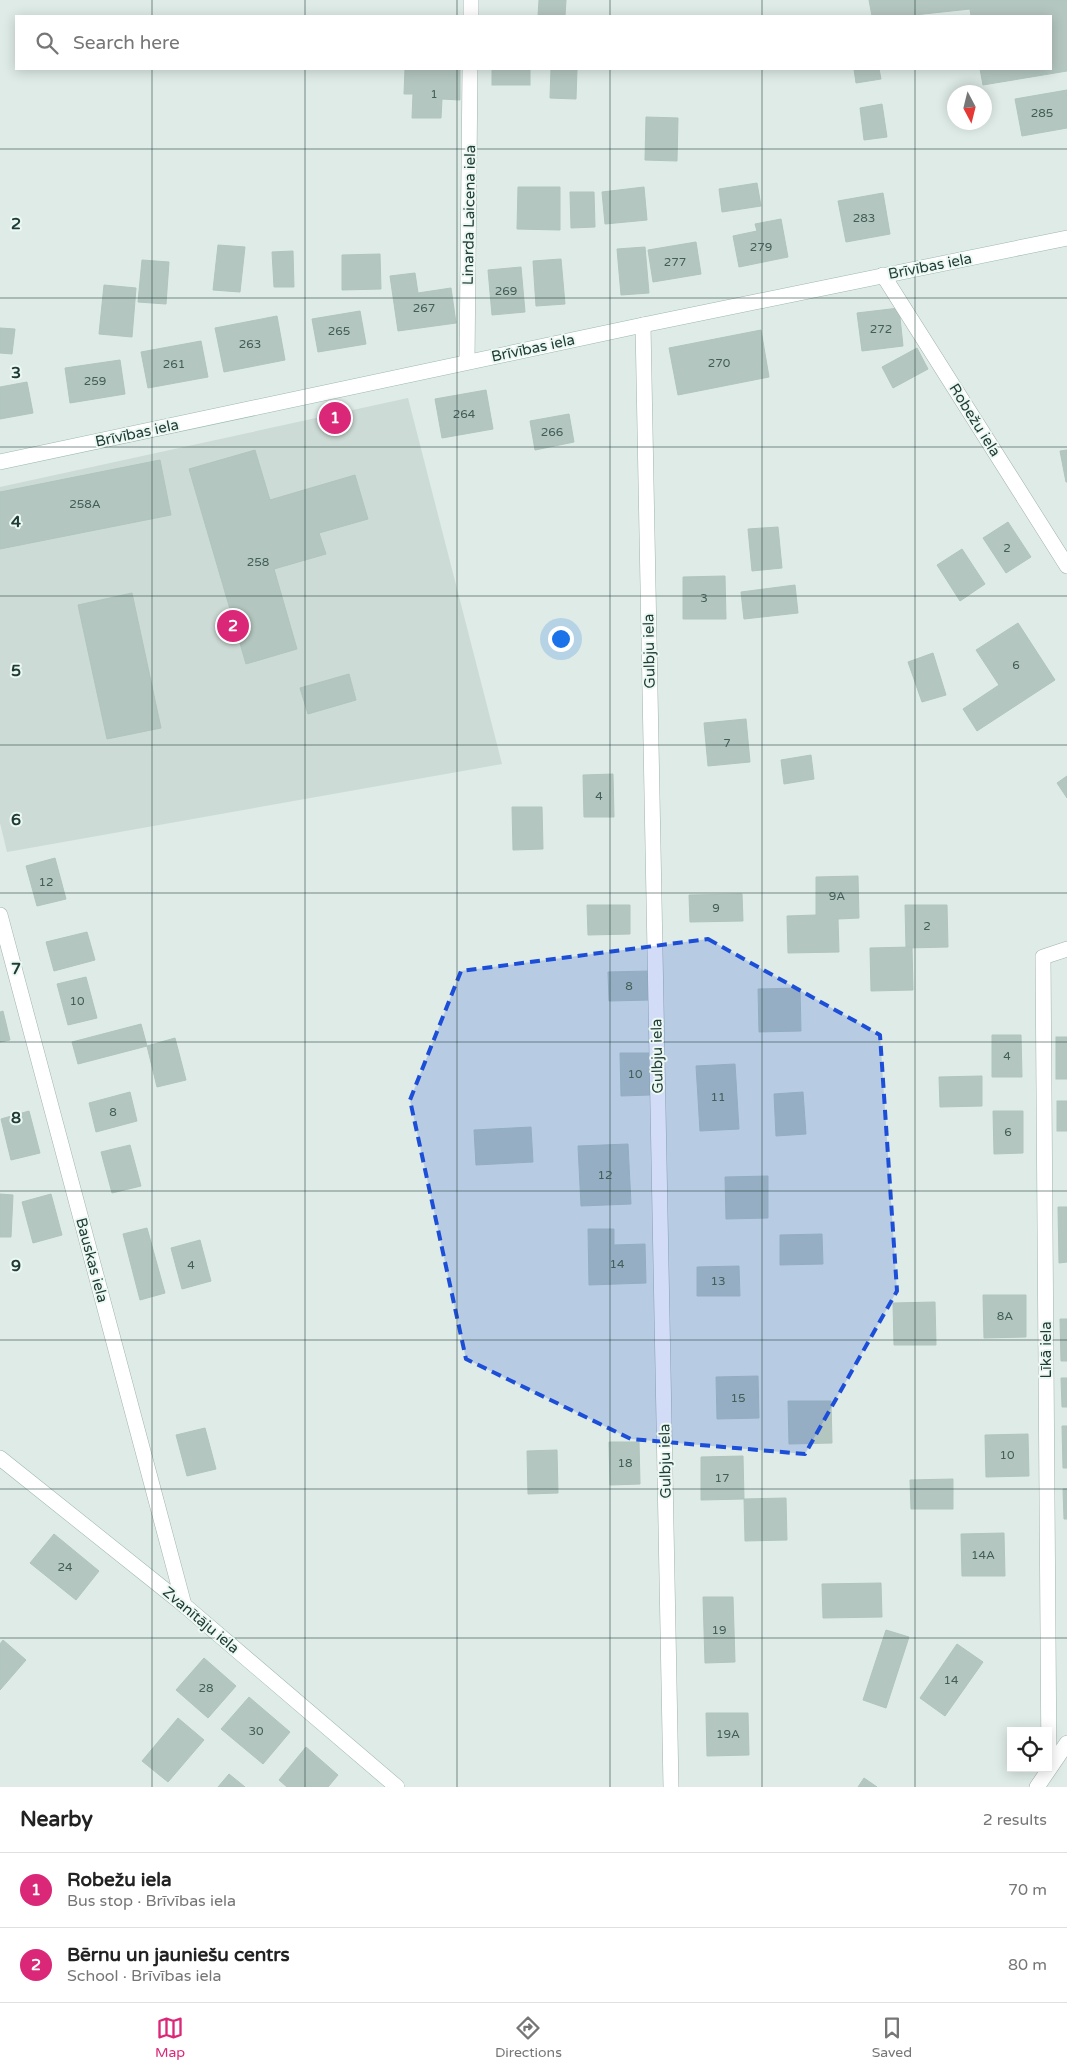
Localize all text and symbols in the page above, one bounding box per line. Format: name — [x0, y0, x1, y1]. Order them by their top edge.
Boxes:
search box — [15, 15, 1052, 70]
icon: search — [33, 29, 61, 57]
text: Search here — [73, 32, 180, 54]
north arrow — [947, 85, 992, 130]
house number: 1 — [430, 87, 438, 101]
house number: 285 — [1031, 106, 1053, 120]
street label: Linarda Laicena iela — [459, 145, 479, 285]
house number: 283 — [853, 211, 875, 225]
text: 2 — [11, 214, 21, 234]
house number: 279 — [750, 240, 772, 254]
street label: Brīvības iela — [887, 249, 973, 283]
house number: 277 — [664, 255, 686, 269]
house number: 269 — [495, 284, 517, 298]
house number: 267 — [413, 301, 435, 315]
house number: 272 — [870, 322, 892, 336]
house number: 265 — [328, 324, 350, 338]
street label: Brīvības iela — [490, 330, 576, 366]
house number: 263 — [239, 337, 261, 351]
house number: 270 — [708, 356, 731, 370]
house number: 261 — [163, 357, 185, 371]
text: 3 — [11, 363, 21, 383]
house number: 259 — [84, 374, 106, 388]
street label: Robežu iela — [945, 380, 1005, 460]
pin: 1 — [319, 399, 351, 437]
house number: 264 — [453, 407, 476, 421]
street label: Brīvības iela — [94, 415, 180, 451]
house number: 266 — [541, 425, 563, 439]
house number: 258A — [69, 497, 101, 511]
text: 4 — [11, 512, 21, 532]
house number: 2 — [1003, 541, 1011, 555]
house number: 258 — [247, 555, 269, 569]
house number: 3 — [700, 591, 708, 605]
pin: 2 — [217, 607, 249, 645]
street label: Gulbju iela — [639, 613, 659, 689]
your location — [548, 626, 574, 652]
house number: 6 — [1012, 658, 1020, 672]
text: 5 — [11, 661, 21, 681]
house number: 7 — [723, 736, 731, 750]
house number: 4 — [595, 789, 603, 803]
text: 6 — [11, 810, 21, 830]
house number: 12 — [38, 875, 54, 889]
house number: 9A — [829, 889, 845, 903]
house number: 9 — [712, 901, 720, 915]
house number: 2 — [923, 919, 931, 933]
text: 7 — [11, 959, 21, 979]
house number: 8 — [625, 979, 633, 993]
house number: 10 — [69, 994, 85, 1008]
street label: Gulbju iela — [647, 1018, 667, 1094]
house number: 4 — [1003, 1049, 1011, 1063]
house number: 10 — [627, 1067, 643, 1081]
house number: 11 — [710, 1090, 726, 1104]
house number: 8 — [109, 1105, 117, 1119]
text: 8 — [11, 1108, 21, 1128]
house number: 6 — [1004, 1125, 1012, 1139]
house number: 12 — [597, 1168, 613, 1182]
street label: Bauskas iela — [72, 1216, 112, 1304]
text: 9 — [11, 1256, 21, 1276]
house number: 14 — [609, 1257, 625, 1271]
house number: 4 — [187, 1258, 195, 1272]
house number: 13 — [710, 1274, 726, 1288]
house number: 8A — [997, 1309, 1013, 1323]
street label: Līkā iela — [1037, 1321, 1055, 1379]
house number: 15 — [730, 1391, 746, 1405]
street label: Gulbju iela — [655, 1423, 675, 1499]
house number: 10 — [999, 1448, 1015, 1462]
house number: 18 — [617, 1456, 633, 1470]
house number: 17 — [714, 1471, 730, 1485]
house number: 14A — [971, 1548, 995, 1562]
house number: 24 — [57, 1560, 73, 1574]
street label: Zvanītāju iela — [159, 1583, 243, 1657]
house number: 19 — [711, 1623, 727, 1637]
house number: 14 — [943, 1673, 959, 1687]
house number: 28 — [198, 1681, 214, 1695]
house number: 30 — [248, 1724, 264, 1738]
house number: 19A — [716, 1727, 740, 1741]
map controls — [1007, 1727, 1052, 1772]
button: locate — [1007, 1727, 1052, 1772]
text: Nearby — [20, 1807, 93, 1832]
text: 2 results — [983, 1810, 1047, 1830]
text: Robežu iela — [67, 1869, 172, 1891]
text: 1 — [31, 1880, 41, 1900]
text: 70 m — [1008, 1880, 1047, 1900]
text: Bus stop · Brīvības iela — [67, 1891, 236, 1911]
text: Bērnu un jauniešu centrs — [67, 1944, 290, 1966]
text: 2 — [31, 1955, 41, 1975]
text: 80 m — [1008, 1955, 1047, 1975]
text: School · Brīvības iela — [67, 1966, 222, 1986]
tab: Map — [155, 2014, 185, 2061]
tab: Directions — [495, 2014, 562, 2061]
tab: Saved — [872, 2014, 912, 2061]

